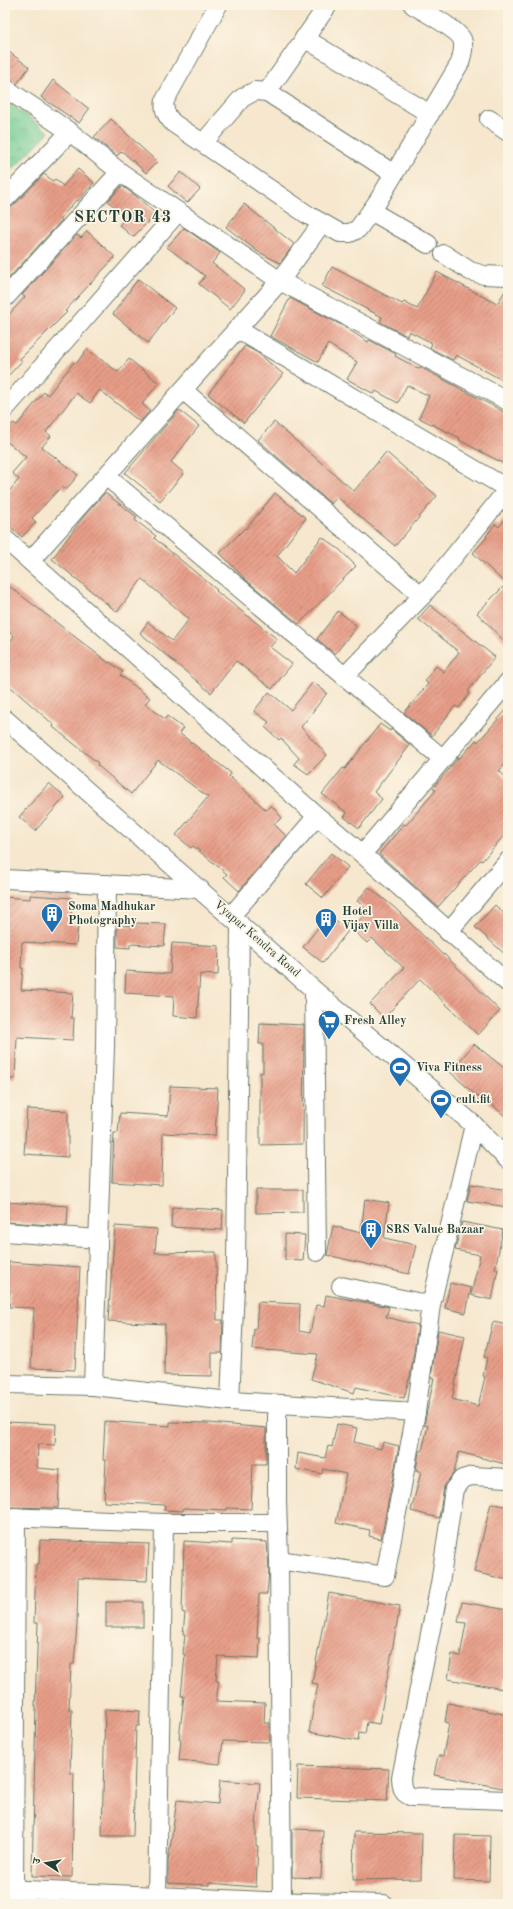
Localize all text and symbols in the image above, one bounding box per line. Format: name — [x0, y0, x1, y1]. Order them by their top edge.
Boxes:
district label: SECTOR 43 — [74, 210, 172, 226]
street label: Vyapar Kendra Road — [212, 898, 302, 980]
building icon: Soma Madhukar Photography — [39, 901, 65, 934]
place label: Soma Madhukar Photography — [68, 901, 155, 927]
building icon: Hotel Vijay Villa — [313, 906, 339, 939]
place label: Hotel Vijay Villa — [342, 906, 399, 932]
supermarket icon: Fresh Alley — [316, 1008, 342, 1041]
place label: Fresh Alley — [344, 1015, 407, 1027]
sports icon: Viva Fitness — [387, 1055, 413, 1088]
place label: Viva Fitness — [416, 1062, 482, 1074]
sports icon: cult.fit — [428, 1087, 454, 1120]
place label: cult.fit — [456, 1094, 491, 1106]
building icon: SRS Value Bazaar — [358, 1217, 384, 1250]
place label: SRS Value Bazaar — [386, 1224, 484, 1236]
north arrow — [26, 1843, 66, 1883]
text: उ — [32, 1856, 44, 1866]

